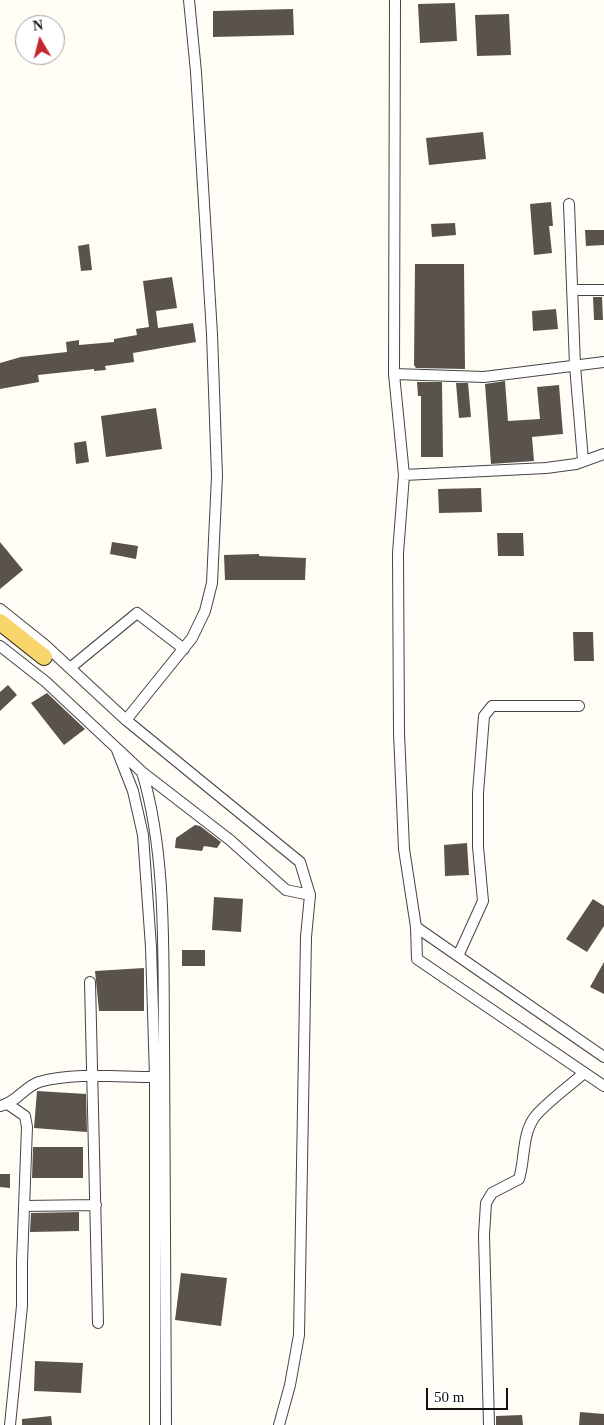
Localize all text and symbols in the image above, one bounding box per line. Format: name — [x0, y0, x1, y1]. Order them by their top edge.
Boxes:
north arrow — [15, 15, 65, 65]
text: N — [32, 18, 44, 34]
scale bar — [429, 1378, 512, 1410]
text: 50 m — [434, 1389, 464, 1405]

